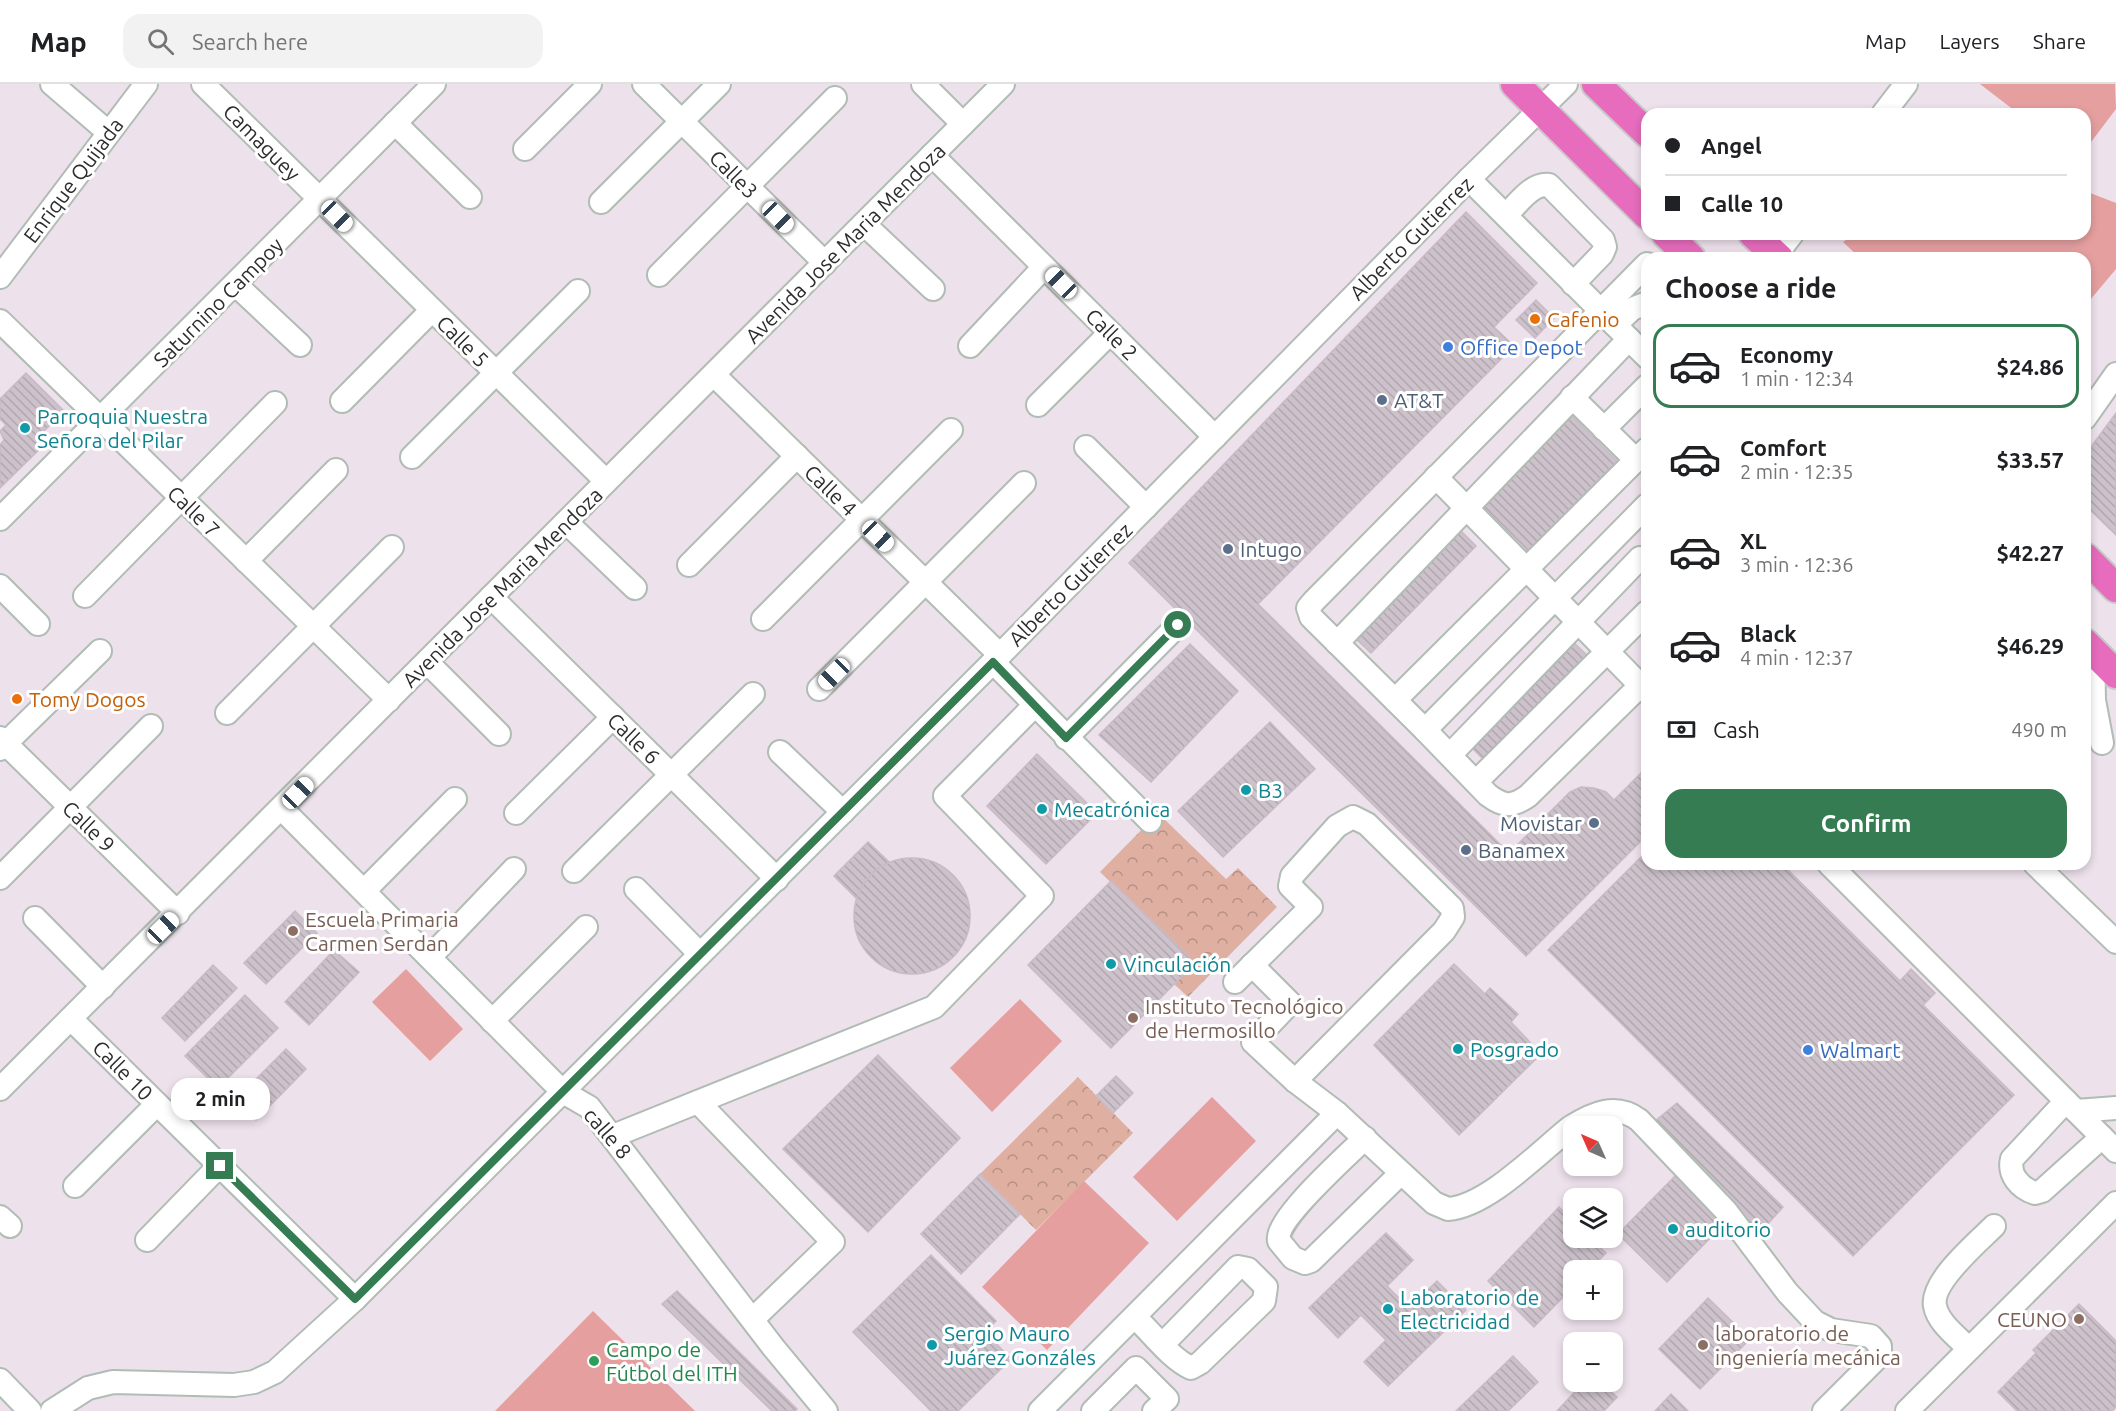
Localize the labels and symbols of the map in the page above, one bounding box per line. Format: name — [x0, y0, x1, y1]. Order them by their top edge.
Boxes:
street label: Camaguey — [219, 99, 305, 185]
street label: Enrique Quijada — [18, 113, 128, 247]
street label: Avenida Jose Maria Mendoza — [740, 138, 950, 348]
street label: Calle3 — [705, 145, 763, 203]
street label: Alberto Gutierrez — [1344, 171, 1478, 305]
car — [318, 197, 356, 235]
car — [759, 198, 797, 236]
street label: Saturnino Campoy — [148, 232, 288, 372]
car — [1042, 264, 1080, 302]
street label: Calle 2 — [1081, 303, 1143, 365]
place label: Cafenio — [1547, 307, 1620, 331]
street label: Calle 5 — [432, 310, 494, 372]
marker: Cafenio — [1528, 312, 1542, 326]
place label: Office Depot — [1460, 335, 1583, 359]
marker: Office Depot — [1441, 340, 1455, 354]
place label: AT&T — [1394, 388, 1444, 412]
marker: AT&T — [1375, 393, 1389, 407]
place label: Parroquia Nuestra Señora del Pilar — [37, 404, 208, 452]
marker: Parroquia Nuestra Señora del Pilar — [18, 421, 32, 435]
street label: Calle 4 — [800, 460, 862, 520]
street label: Calle 7 — [163, 481, 225, 541]
street label: Avenida Jose Maria Mendoza — [397, 482, 607, 692]
car — [859, 517, 897, 555]
street label: Alberto Gutierrez — [1003, 517, 1137, 651]
place label: Intugo — [1240, 537, 1302, 561]
marker: Intugo — [1221, 542, 1235, 556]
route start — [1164, 611, 1191, 638]
car — [815, 655, 853, 693]
place label: Tomy Dogos — [29, 687, 146, 711]
marker: Tomy Dogos — [10, 692, 24, 706]
street label: Calle 6 — [603, 708, 665, 768]
car — [279, 774, 317, 812]
place label: B3 — [1258, 778, 1283, 802]
marker: B3 — [1239, 783, 1253, 797]
street label: Calle 9 — [58, 796, 120, 856]
place label: Mecatrónica — [1054, 797, 1170, 821]
marker: Mecatrónica — [1035, 802, 1049, 816]
place label: Movistar — [1500, 811, 1582, 835]
marker: Movistar — [1587, 816, 1601, 830]
place label: Banamex — [1478, 838, 1566, 862]
marker: Banamex — [1459, 843, 1473, 857]
place label: Escuela Primaria Carmen Serdan — [305, 907, 459, 955]
car — [144, 909, 182, 947]
marker: Escuela Primaria Carmen Serdan — [286, 924, 300, 938]
place label: Vinculación — [1123, 952, 1231, 976]
marker: Vinculación — [1104, 957, 1118, 971]
place label: Instituto Tecnológico de Hermosillo — [1145, 994, 1344, 1042]
marker: Instituto Tecnológico de Hermosillo — [1126, 1011, 1140, 1025]
street label: Calle 10 — [88, 1035, 158, 1105]
place label: Posgrado — [1470, 1037, 1559, 1061]
place label: Walmart — [1820, 1038, 1900, 1062]
marker: Posgrado — [1451, 1042, 1465, 1056]
marker: Walmart — [1801, 1043, 1815, 1057]
callout: 2 min — [170, 1079, 270, 1121]
street label: calle 8 — [579, 1103, 637, 1163]
north arrow — [1563, 1116, 1623, 1176]
route end — [206, 1152, 233, 1179]
place label: auditorio — [1685, 1217, 1771, 1241]
marker: auditorio — [1666, 1222, 1680, 1236]
place label: Laboratorio de Electricidad — [1400, 1285, 1539, 1333]
marker: Laboratorio de Electricidad — [1381, 1302, 1395, 1316]
place label: CEUNO — [1997, 1307, 2067, 1331]
marker: CEUNO — [2072, 1312, 2086, 1326]
place label: Sergio Mauro Juárez Gonzáles — [944, 1321, 1096, 1369]
place label: laboratorio de ingeniería mecánica — [1715, 1321, 1901, 1369]
place label: Campo de Fútbol del ITH — [606, 1337, 738, 1385]
marker: Sergio Mauro Juárez Gonzáles — [925, 1338, 939, 1352]
marker: laboratorio de ingeniería mecánica — [1696, 1338, 1710, 1352]
marker: Campo de Fútbol del ITH — [587, 1354, 601, 1368]

